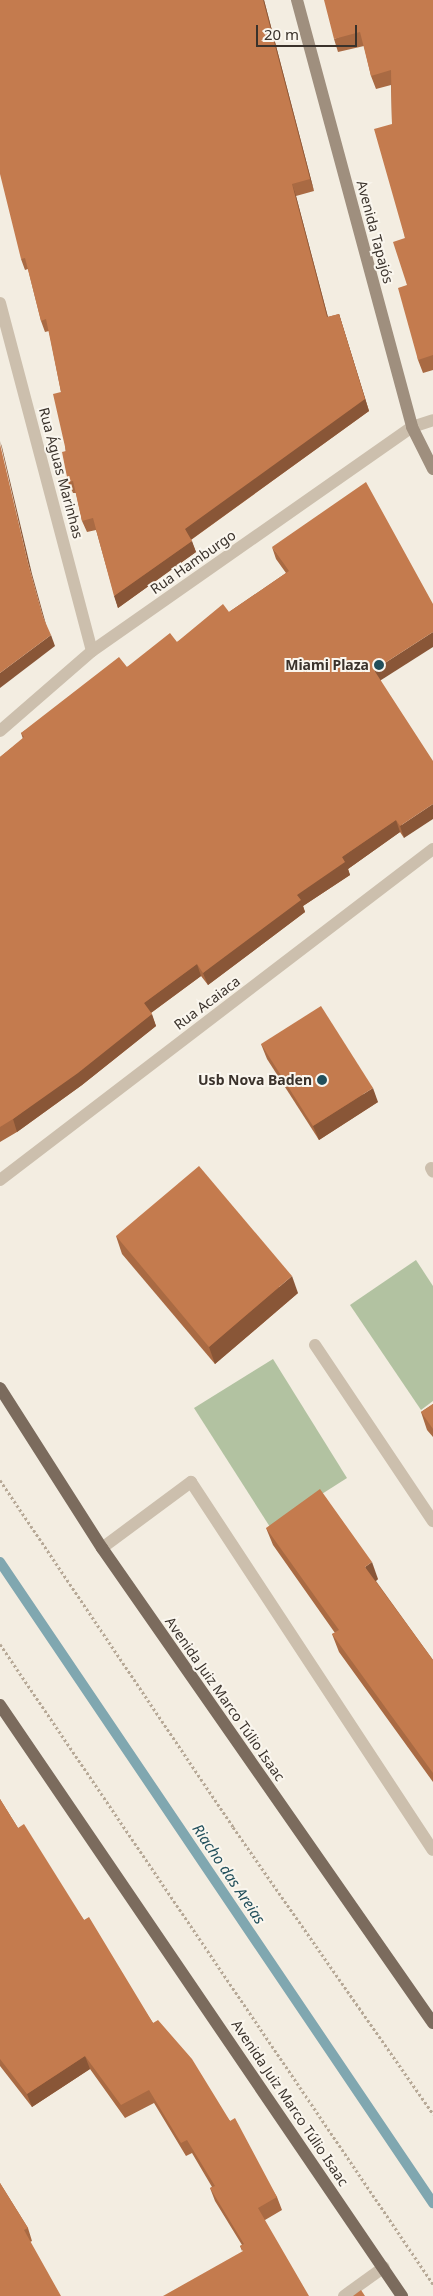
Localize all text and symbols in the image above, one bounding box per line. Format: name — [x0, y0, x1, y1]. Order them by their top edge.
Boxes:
scale bar — [258, 15, 359, 47]
text: 20 m — [264, 24, 299, 44]
street label: Avenida Tapajós — [353, 179, 397, 285]
street label: Rua Águas Marinhas — [35, 406, 87, 540]
street label: Rua Hamburgo — [147, 526, 239, 598]
place label: Miami Plaza — [285, 657, 369, 673]
marker: Miami Plaza — [373, 659, 385, 671]
street label: Rua Acaiaca — [171, 973, 243, 1033]
place label: Usb Nova Baden — [198, 1072, 312, 1088]
marker: Usb Nova Baden — [316, 1074, 328, 1086]
street label: Avenida Juiz Marco Túlio Isaac — [162, 1614, 288, 1784]
water label: Riacho das Areias — [189, 1821, 269, 1927]
street label: Avenida Juiz Marco Túlio Isaac — [228, 2017, 352, 2189]

